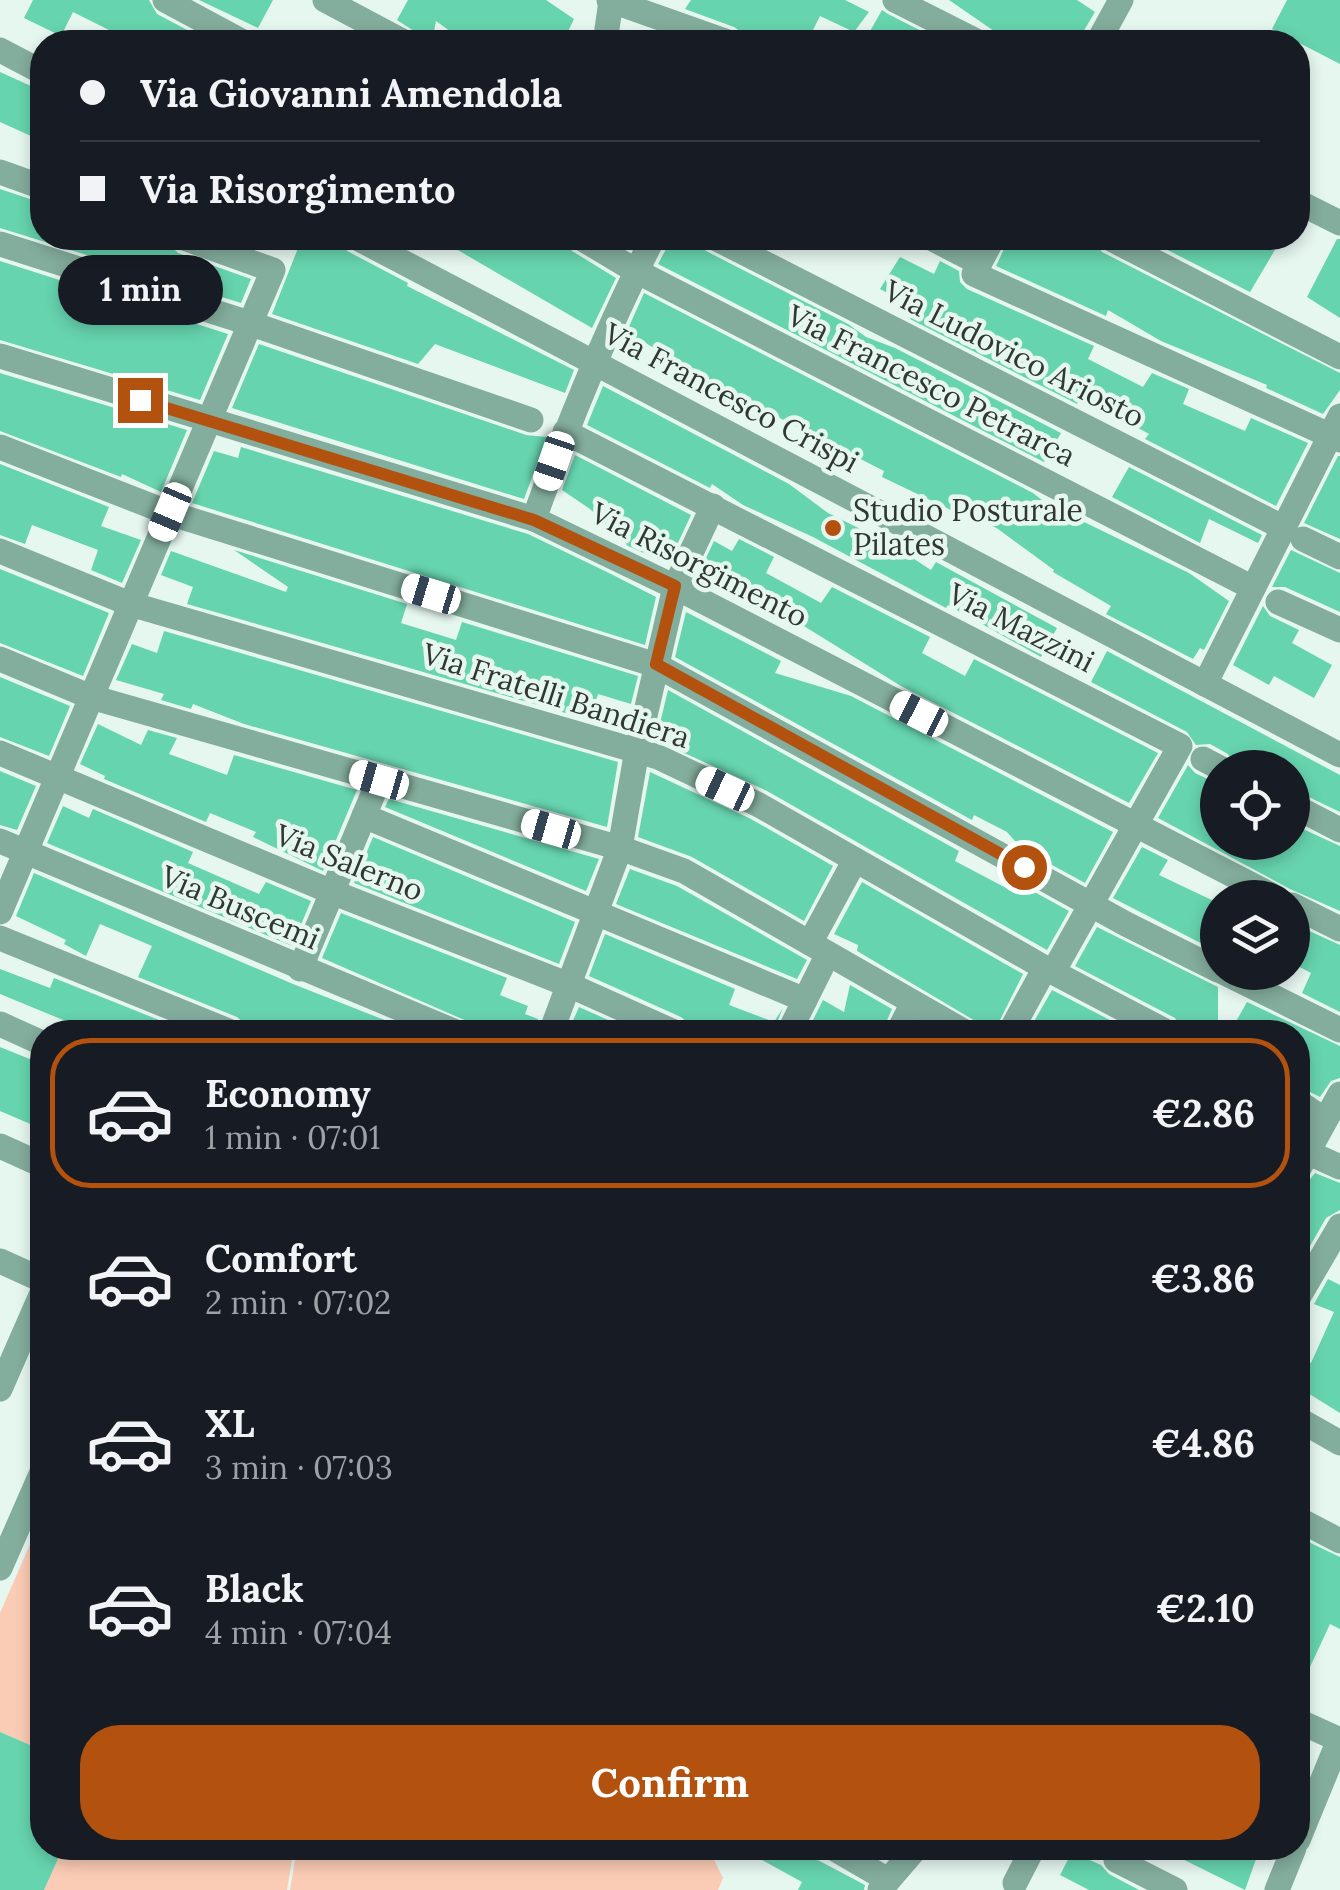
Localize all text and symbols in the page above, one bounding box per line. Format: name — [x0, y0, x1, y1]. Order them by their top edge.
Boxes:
text: Via Giovanni Amendola — [140, 69, 562, 117]
text: Via Risorgimento — [140, 165, 456, 213]
callout: 1 min — [58, 255, 222, 325]
text: 1 min — [100, 269, 181, 310]
street label: Via Ludovico Ariosto — [877, 271, 1151, 435]
street label: Via Francesco Petrarca — [780, 295, 1082, 474]
street label: Via Francesco Crispi — [597, 313, 865, 480]
route end — [118, 378, 163, 423]
car — [530, 428, 578, 494]
car — [144, 479, 196, 545]
place label: Studio Posturale Pilates — [853, 491, 1083, 563]
street label: Via Risorgimento — [583, 493, 814, 636]
marker: Studio Posturale Pilates — [822, 517, 844, 539]
car — [398, 571, 464, 617]
street label: Via Mazzini — [941, 574, 1101, 680]
street label: Via Fratelli Bandiera — [417, 634, 695, 756]
car — [885, 687, 953, 741]
map controls — [1200, 750, 1310, 990]
button: locate — [1200, 750, 1310, 860]
car — [346, 757, 412, 803]
car — [691, 763, 759, 815]
car — [518, 806, 584, 852]
street label: Via Salerno — [269, 815, 429, 909]
route start — [1002, 845, 1047, 890]
street label: Via Buscemi — [154, 856, 325, 957]
button: layers — [1200, 880, 1310, 990]
icon: car — [85, 1068, 175, 1158]
text: Economy — [205, 1069, 371, 1117]
text: €2.86 — [1152, 1089, 1255, 1137]
text: 1 min · 07:01 — [205, 1117, 380, 1158]
icon: car — [85, 1233, 175, 1323]
text: Comfort — [205, 1234, 357, 1282]
text: €3.86 — [1151, 1254, 1255, 1302]
text: 2 min · 07:02 — [205, 1282, 391, 1323]
icon: car — [85, 1398, 175, 1488]
text: XL — [205, 1399, 255, 1447]
text: €4.86 — [1151, 1419, 1255, 1467]
text: 3 min · 07:03 — [205, 1447, 393, 1488]
icon: car — [85, 1563, 175, 1653]
text: Black — [205, 1564, 304, 1612]
text: €2.10 — [1156, 1584, 1255, 1632]
text: 4 min · 07:04 — [205, 1612, 392, 1653]
button: Confirm — [80, 1725, 1260, 1840]

